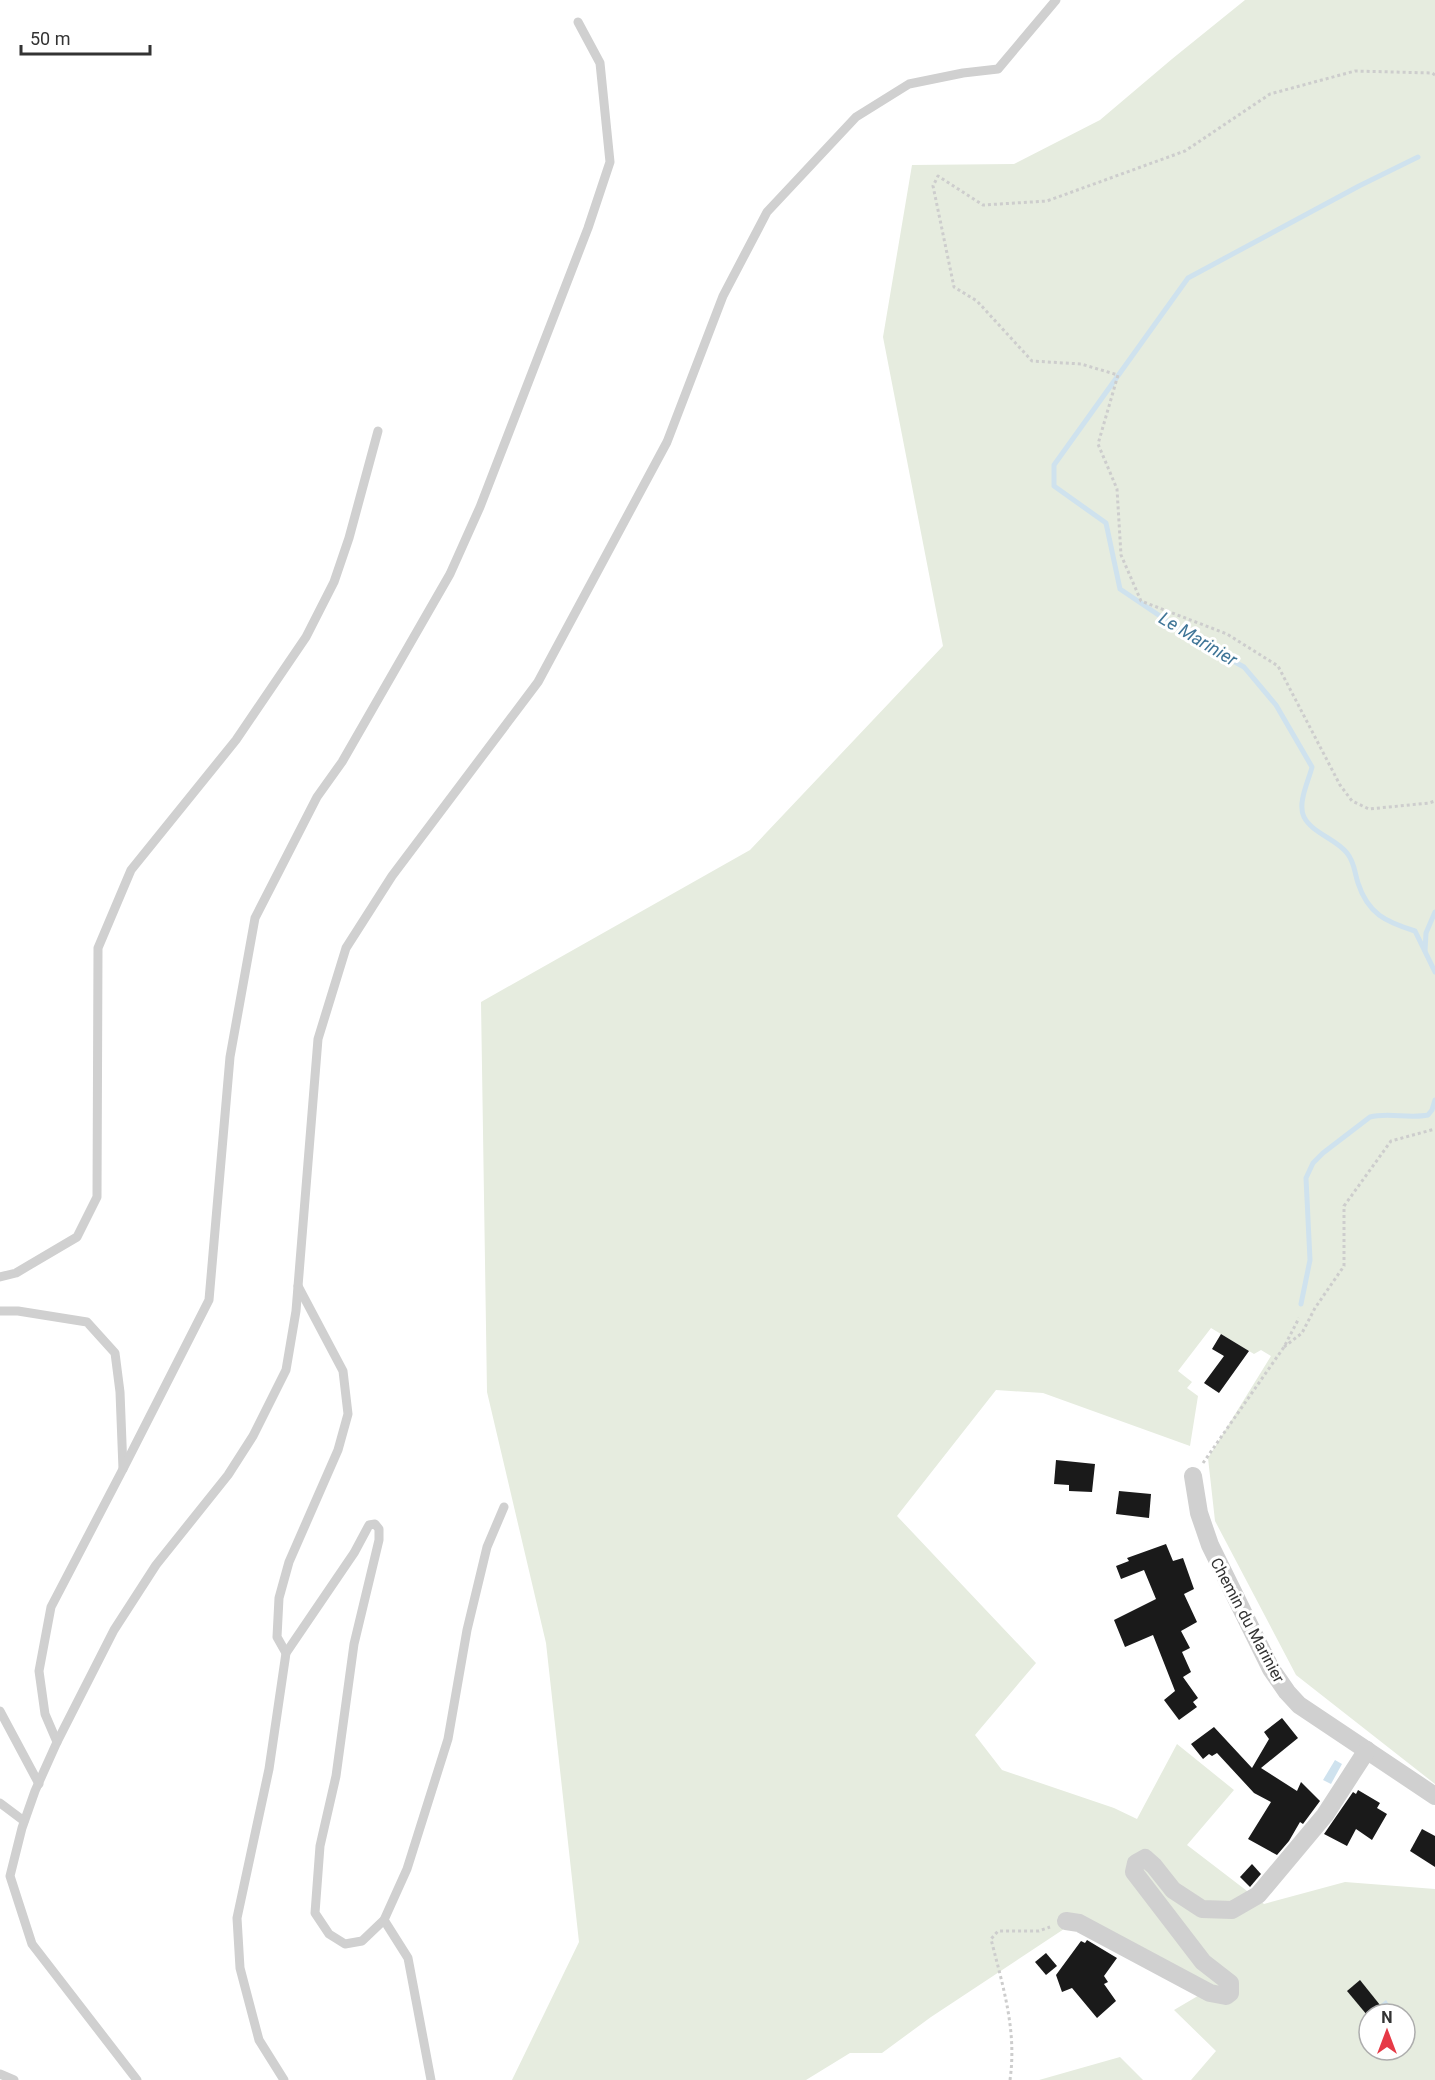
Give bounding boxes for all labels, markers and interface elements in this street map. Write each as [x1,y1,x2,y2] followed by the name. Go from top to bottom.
[21,18,150,56] scale bar
[30,28,70,49] text: 50 m
[1156,607,1242,671] water label: Le Marinier
[1207,1554,1289,1687] street label: Chemin du Marinier
[1357,2002,1417,2062] north arrow
[1381,2008,1393,2027] text: N

